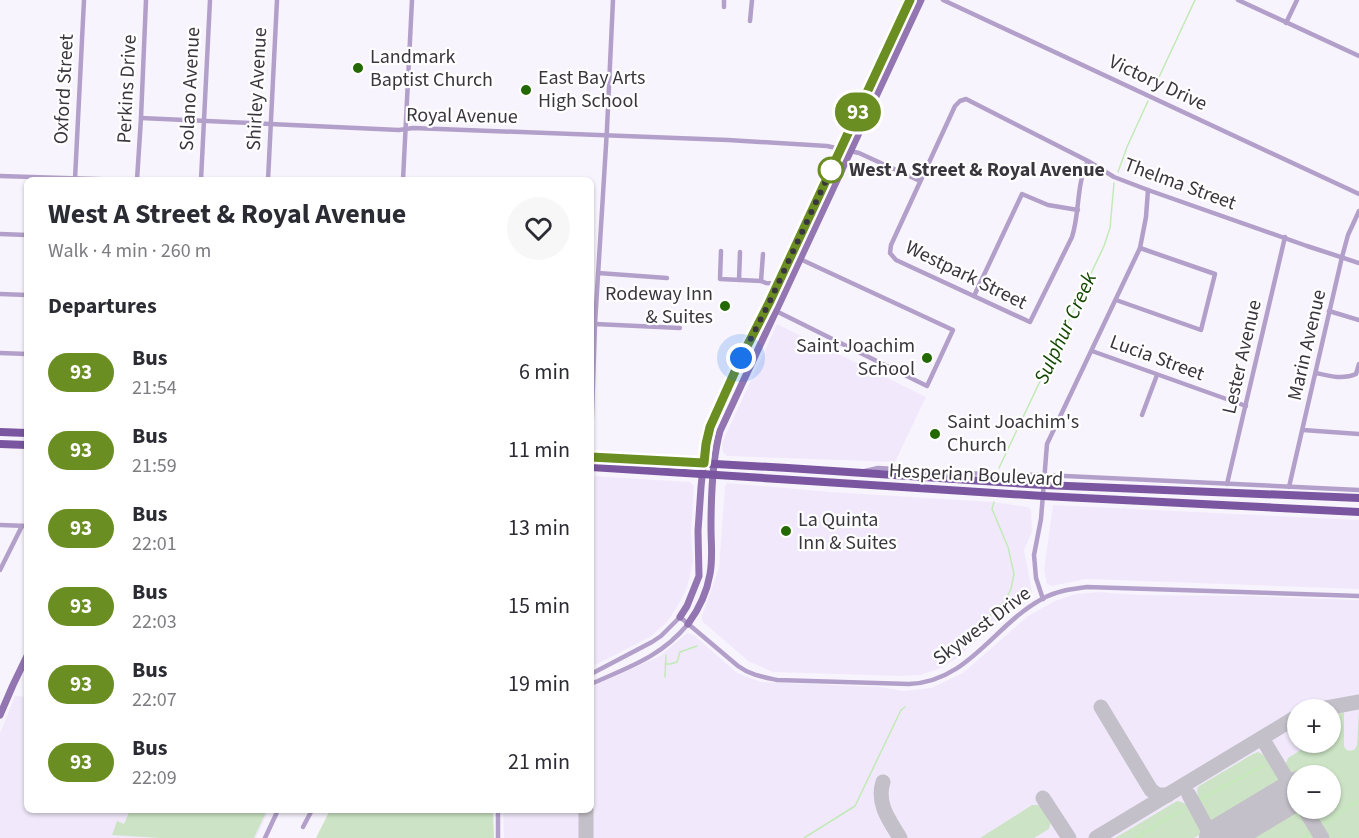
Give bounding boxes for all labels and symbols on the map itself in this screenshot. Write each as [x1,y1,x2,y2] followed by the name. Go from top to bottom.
[173,26,207,152] street label: Solano Avenue
[240,27,274,151] street label: Shirley Avenue
[47,33,81,145] street label: Oxford Street
[110,34,144,144] street label: Perkins Drive
[370,43,493,94] place label: Landmark Baptist Church
[1104,48,1212,118] street label: Victory Drive
[351,61,365,75] marker: Landmark Baptist Church
[538,64,645,115] place label: East Bay Arts High School
[519,83,533,97] marker: East Bay Arts High School
[831,92,885,132] line badge: 93
[406,101,518,131] street label: Royal Avenue
[1120,151,1240,217] street label: Thelma Street
[849,156,1105,184] place label: West A Street & Royal Avenue
[818,157,844,183] marker: West A Street & Royal Avenue
[900,233,1032,317] street label: Westpark Street
[1026,266,1104,389] water label: Sulphur Creek
[605,280,713,331] place label: Rodeway Inn & Suites
[1281,287,1333,403] street label: Marin Avenue
[1215,297,1269,417] street label: Lester Avenue
[718,299,732,313] marker: Rodeway Inn & Suites
[1106,328,1208,388] street label: Lucia Street
[796,332,915,383] place label: Saint Joachim School
[726,343,756,373] your location
[920,351,934,365] marker: Saint Joachim School
[947,408,1079,459] place label: Saint Joachim's Church
[928,427,942,441] marker: Saint Joachim's Church
[888,456,1064,494] street label: Hesperian Boulevard
[798,506,897,557] place label: La Quinta Inn & Suites
[779,524,793,538] marker: La Quinta Inn & Suites
[927,580,1037,672] street label: Skywest Drive

